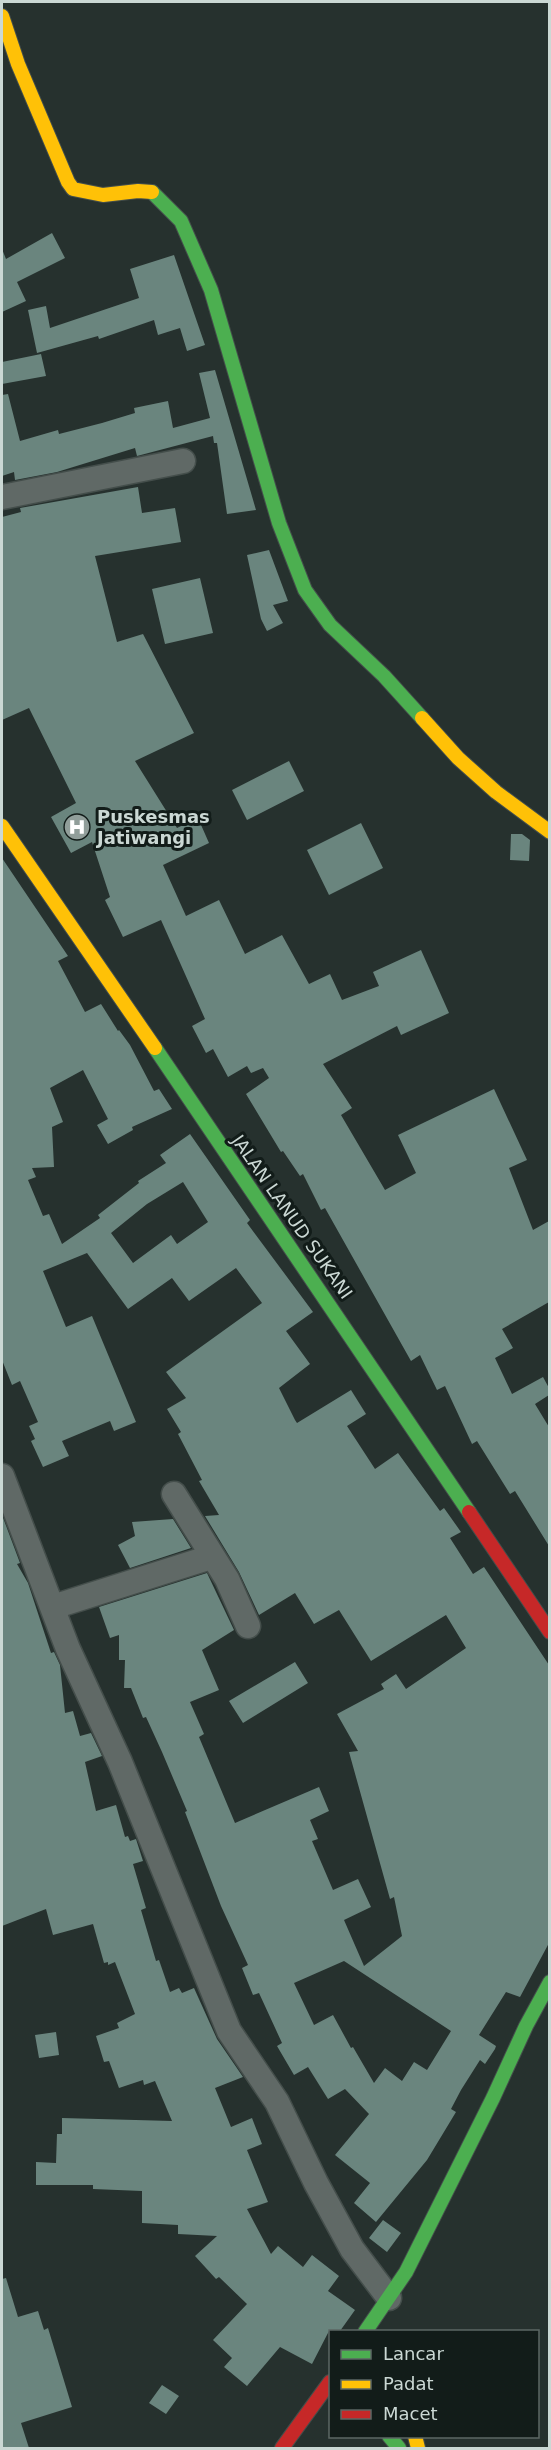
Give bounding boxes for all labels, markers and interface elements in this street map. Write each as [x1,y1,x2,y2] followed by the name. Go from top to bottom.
[95,806,210,848] place label: Puskesmas Jatiwangi
[62,812,92,842] hospital icon: Puskesmas Jatiwangi
[227,1130,357,1303] street label: JALAN LANUD SUKANI
[329,2330,539,2438] legend
[383,2343,444,2364] text: Lancar
[383,2373,434,2394] text: Padat
[383,2403,438,2424] text: Macet

